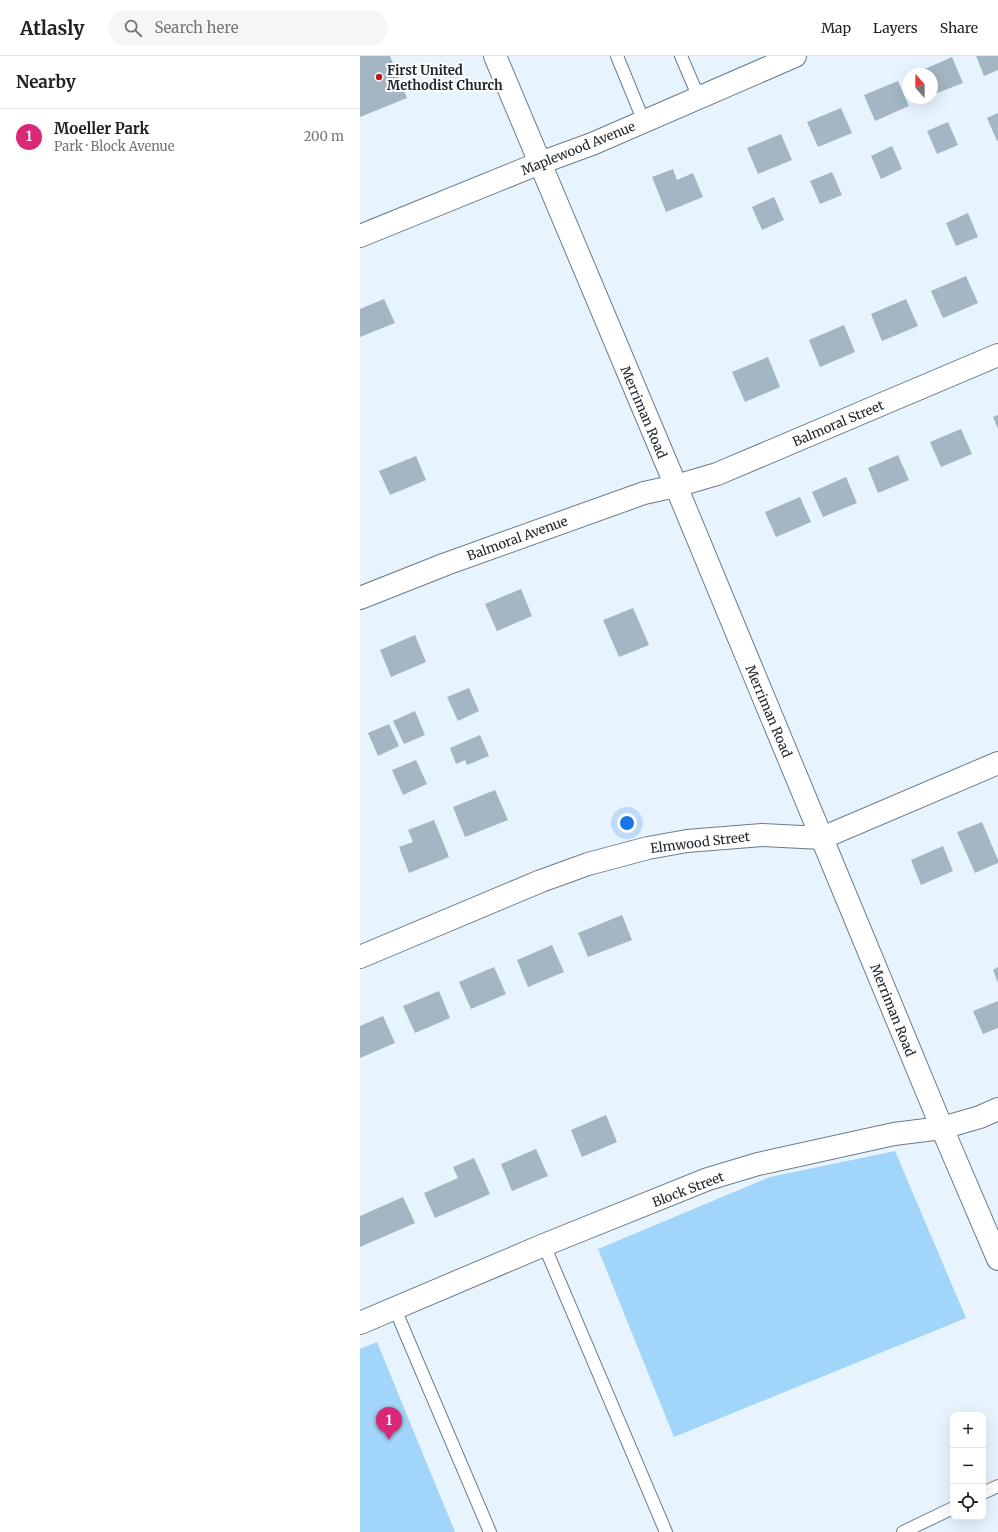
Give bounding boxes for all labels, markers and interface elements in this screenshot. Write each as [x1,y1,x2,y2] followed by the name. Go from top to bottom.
[108,10,388,46] search box
[20,16,84,40] text: Atlasly
[122,17,144,39] icon: search
[154,18,239,37] text: Search here
[821,19,851,37] text: Map
[873,19,918,37] text: Layers
[940,19,978,37] text: Share
[387,62,503,94] place label: First United Methodist Church
[902,68,938,104] north arrow
[16,71,76,93] text: Nearby
[374,72,384,82] marker: First United Methodist Church
[519,118,638,179] street label: Maplewood Avenue
[54,119,149,138] text: Moeller Park
[26,128,32,145] text: 1
[304,128,344,145] text: 200 m
[54,138,174,155] text: Park · Block Avenue
[616,363,671,461] street label: Merriman Road
[790,397,886,450] street label: Balmoral Street
[464,512,570,565] street label: Balmoral Avenue
[741,662,796,760] street label: Merriman Road
[617,813,637,833] your location
[649,828,751,857] street label: Elmwood Street
[866,961,919,1059] street label: Merriman Road
[650,1168,726,1211] street label: Block Street
[376,1407,402,1440] pin: 1
[950,1412,986,1520] map controls
[950,1412,986,1448] button: +
[950,1448,986,1484] button: −
[950,1484,986,1520] button: locate

